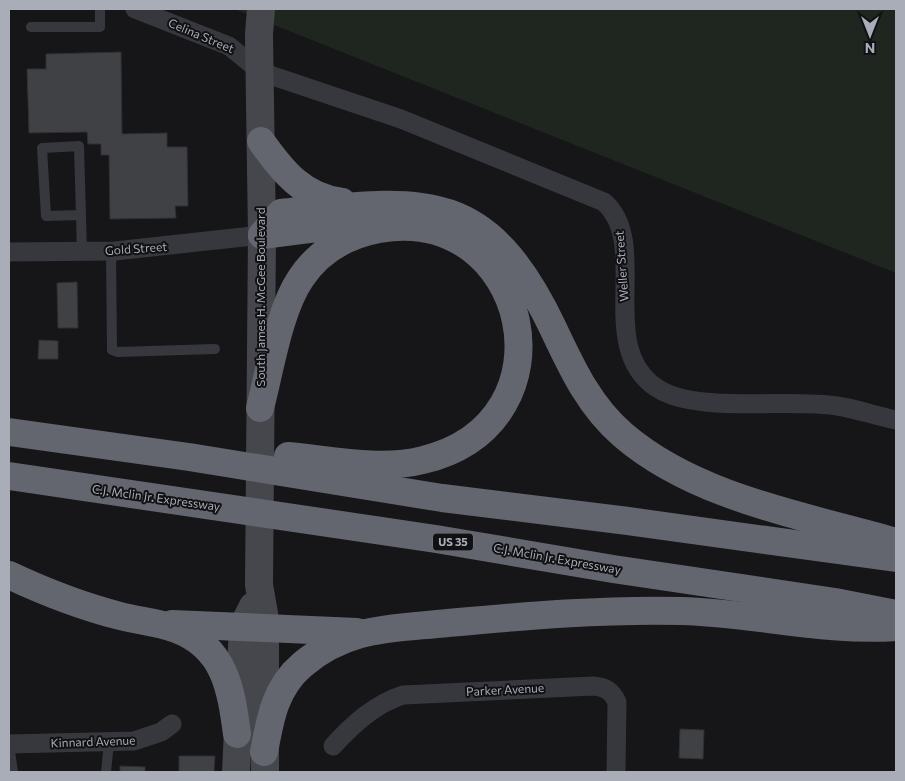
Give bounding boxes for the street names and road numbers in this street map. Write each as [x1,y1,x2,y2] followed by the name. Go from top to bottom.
[166,15,236,55] street label: Celina Street
[253,207,268,387] street label: South James H. McGee Boulevard
[612,230,630,302] street label: Weller Street
[104,239,167,257] street label: Gold Street
[91,481,221,514] street label: C.J. Mclin Jr. Expressway
[433,534,473,550] road number: US 35
[492,540,622,577] street label: C.J. Mclin Jr. Expressway
[466,680,544,698] street label: Parker Avenue
[50,733,136,749] street label: Kinnard Avenue

